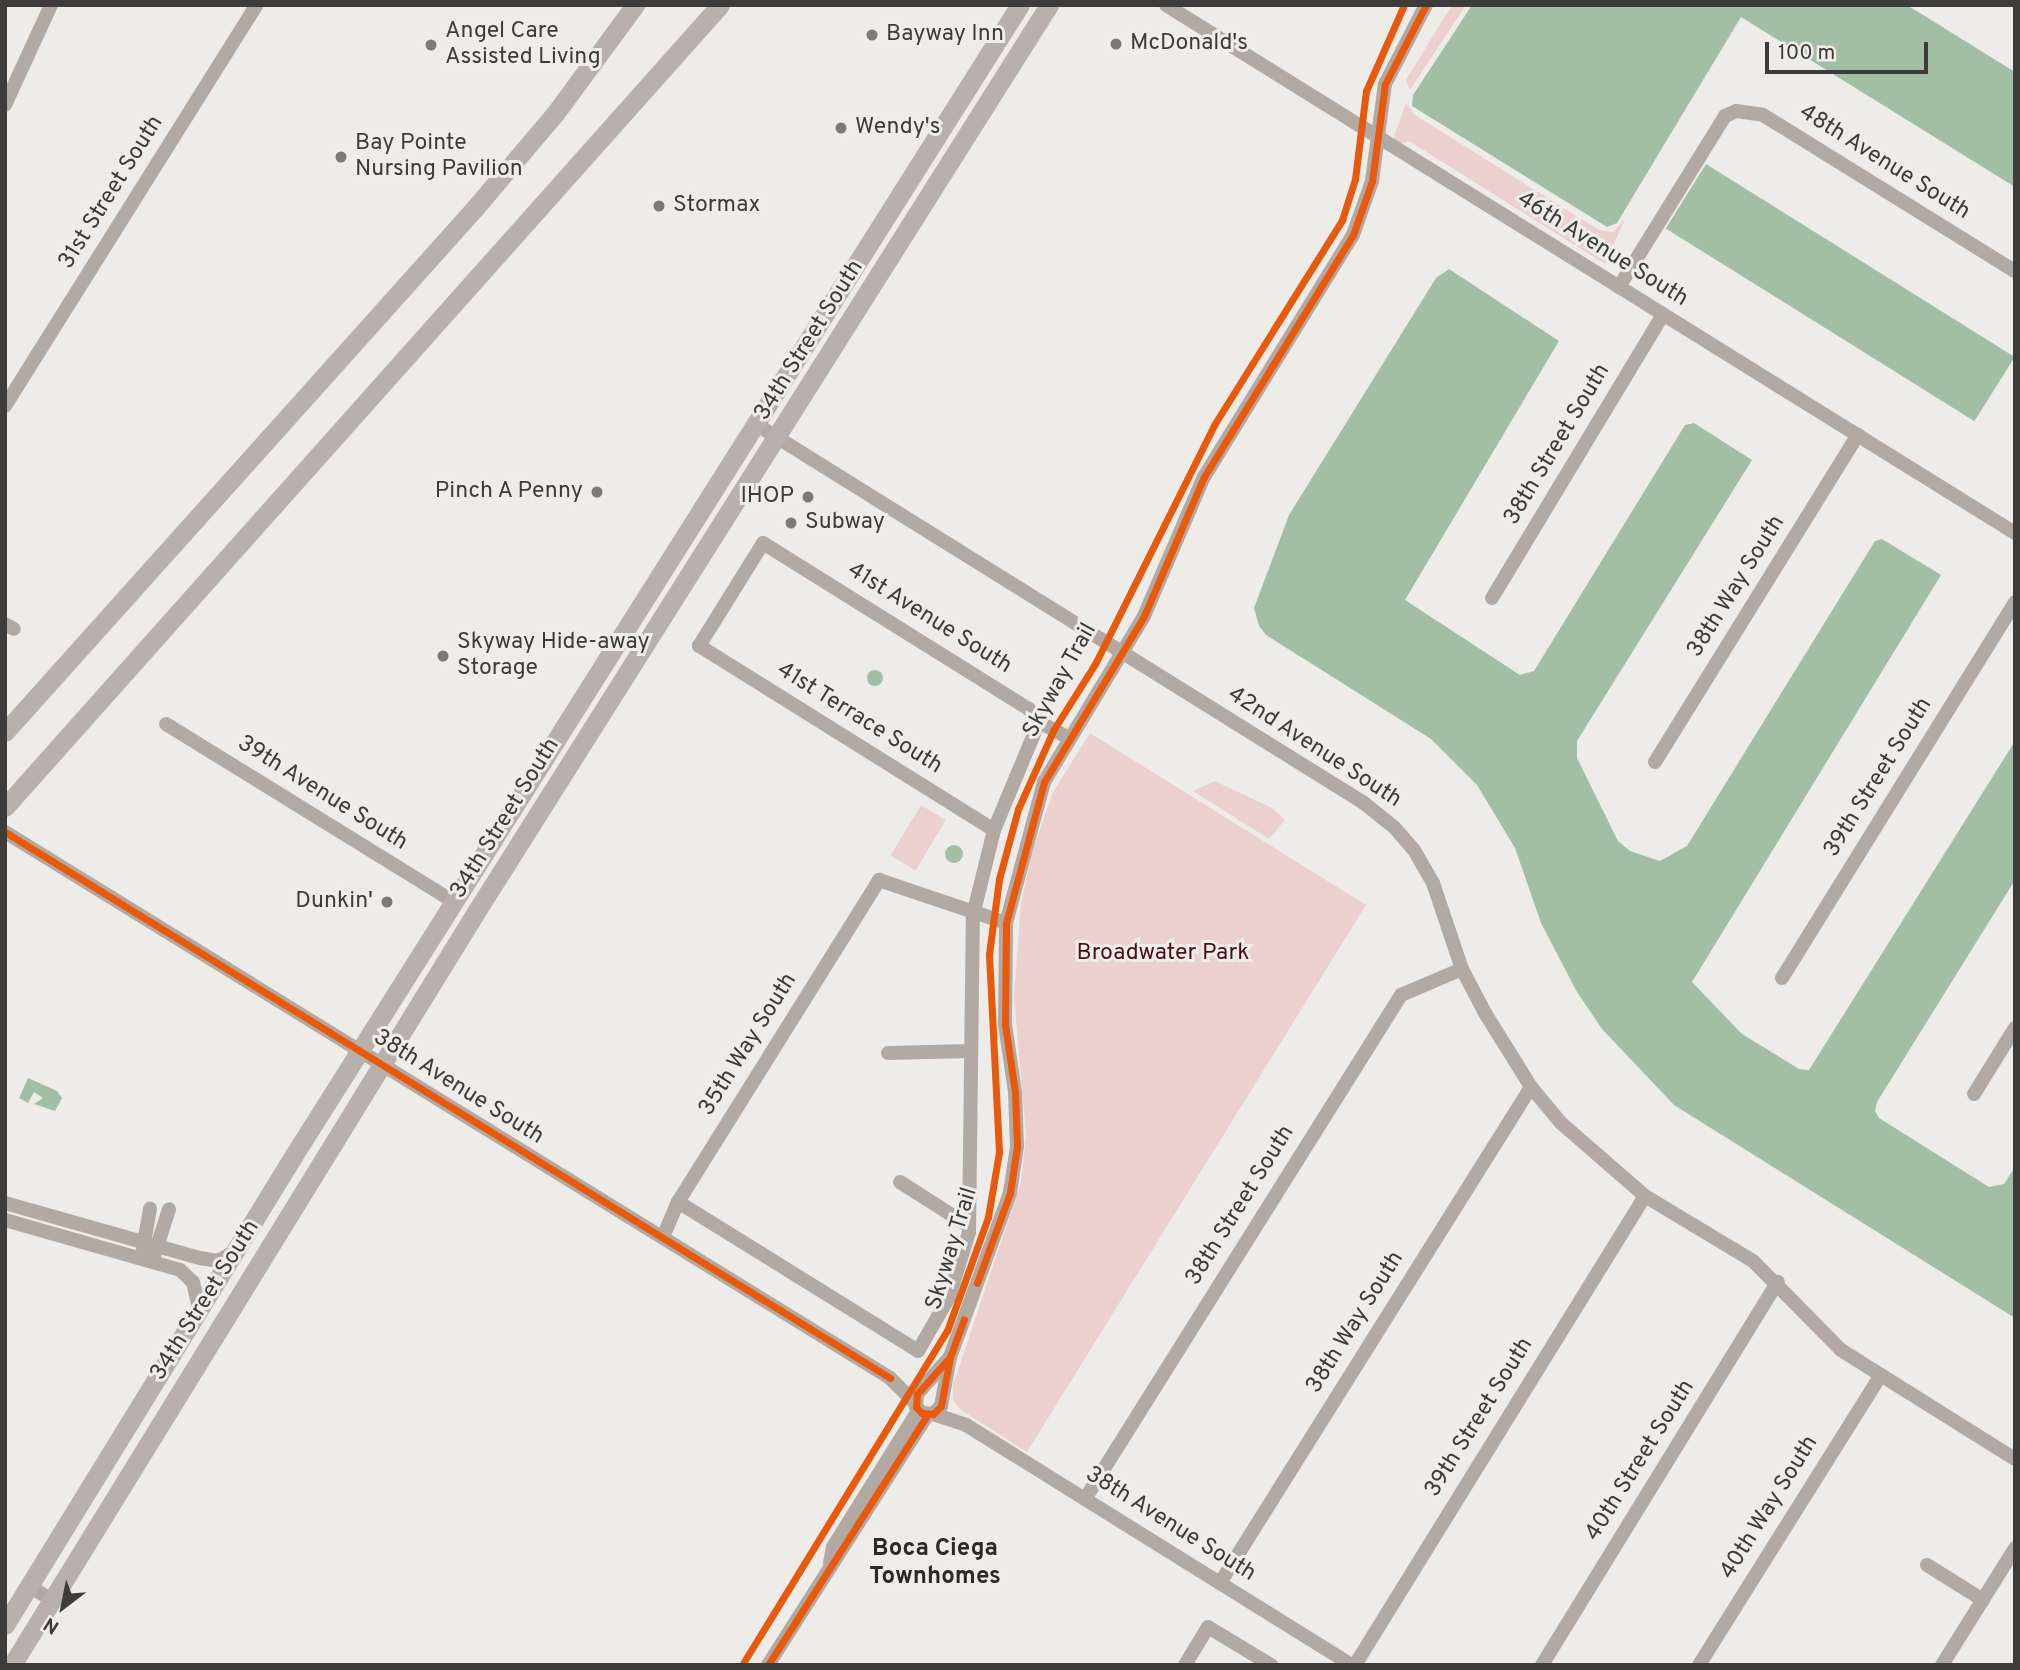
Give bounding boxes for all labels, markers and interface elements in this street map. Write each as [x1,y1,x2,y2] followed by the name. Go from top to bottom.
[445,18,601,72] place label: Angel Care Assisted Living
[886,21,1004,49] place label: Bayway Inn
[864,27,880,43] marker: Bayway Inn
[1768,28,1931,72] scale bar
[1130,30,1248,58] place label: McDonald's
[1108,36,1124,52] marker: McDonald's
[423,37,439,53] marker: Angel Care Assisted Living
[1778,40,1835,67] text: 100 m
[1793,99,1975,227] street label: 48th Avenue South
[54,111,170,275] street label: 31st Street South
[855,114,941,142] place label: Wendy's
[833,120,849,136] marker: Wendy's
[355,130,523,184] place label: Bay Pointe Nursing Pavilion
[333,149,349,165] marker: Bay Pointe Nursing Pavilion
[1511,186,1693,314] street label: 46th Avenue South
[673,192,760,220] place label: Stormax
[651,198,667,214] marker: Stormax
[750,256,870,426] street label: 34th Street South
[1499,359,1617,531] street label: 38th Street South
[433,478,583,506] place label: Pinch A Penny
[740,483,794,511] place label: IHOP
[589,484,605,500] marker: Pinch A Penny
[800,489,816,505] marker: IHOP
[805,509,885,537] place label: Subway
[1682,511,1792,663] street label: 38th Way South
[783,515,799,531] marker: Subway
[841,557,1017,681] street label: 41st Avenue South
[1018,619,1104,743] street label: Skyway Trail
[457,629,650,683] place label: Skyway Hide-away Storage
[435,648,451,664] marker: Skyway Hide-away Storage
[771,657,947,781] street label: 41st Terrace South
[1222,681,1406,815] street label: 42nd Avenue South
[1819,693,1939,863] street label: 39th Street South
[231,730,413,858] street label: 39th Avenue South
[446,734,566,904] street label: 34th Street South
[295,888,373,916] place label: Dunkin'
[379,894,395,910] marker: Dunkin'
[1077,940,1249,968] park label: Broadwater Park
[694,968,804,1122] street label: 35th Way South
[367,1024,549,1152] street label: 38th Avenue South
[1181,1121,1301,1291] street label: 38th Street South
[921,1184,985,1314] street label: Skyway Trail
[146,1216,266,1386] street label: 34th Street South
[1301,1247,1411,1399] street label: 38th Way South
[1420,1333,1540,1503] street label: 39th Street South
[1580,1375,1702,1547] street label: 40th Street South
[1715,1431,1825,1585] street label: 40th Way South
[1079,1461,1261,1589] street label: 38th Avenue South
[869,1536,1001,1592] district label: Boca Ciega Townhomes
[28,1572,98,1642] north arrow
[40,1611,64,1639] text: N

